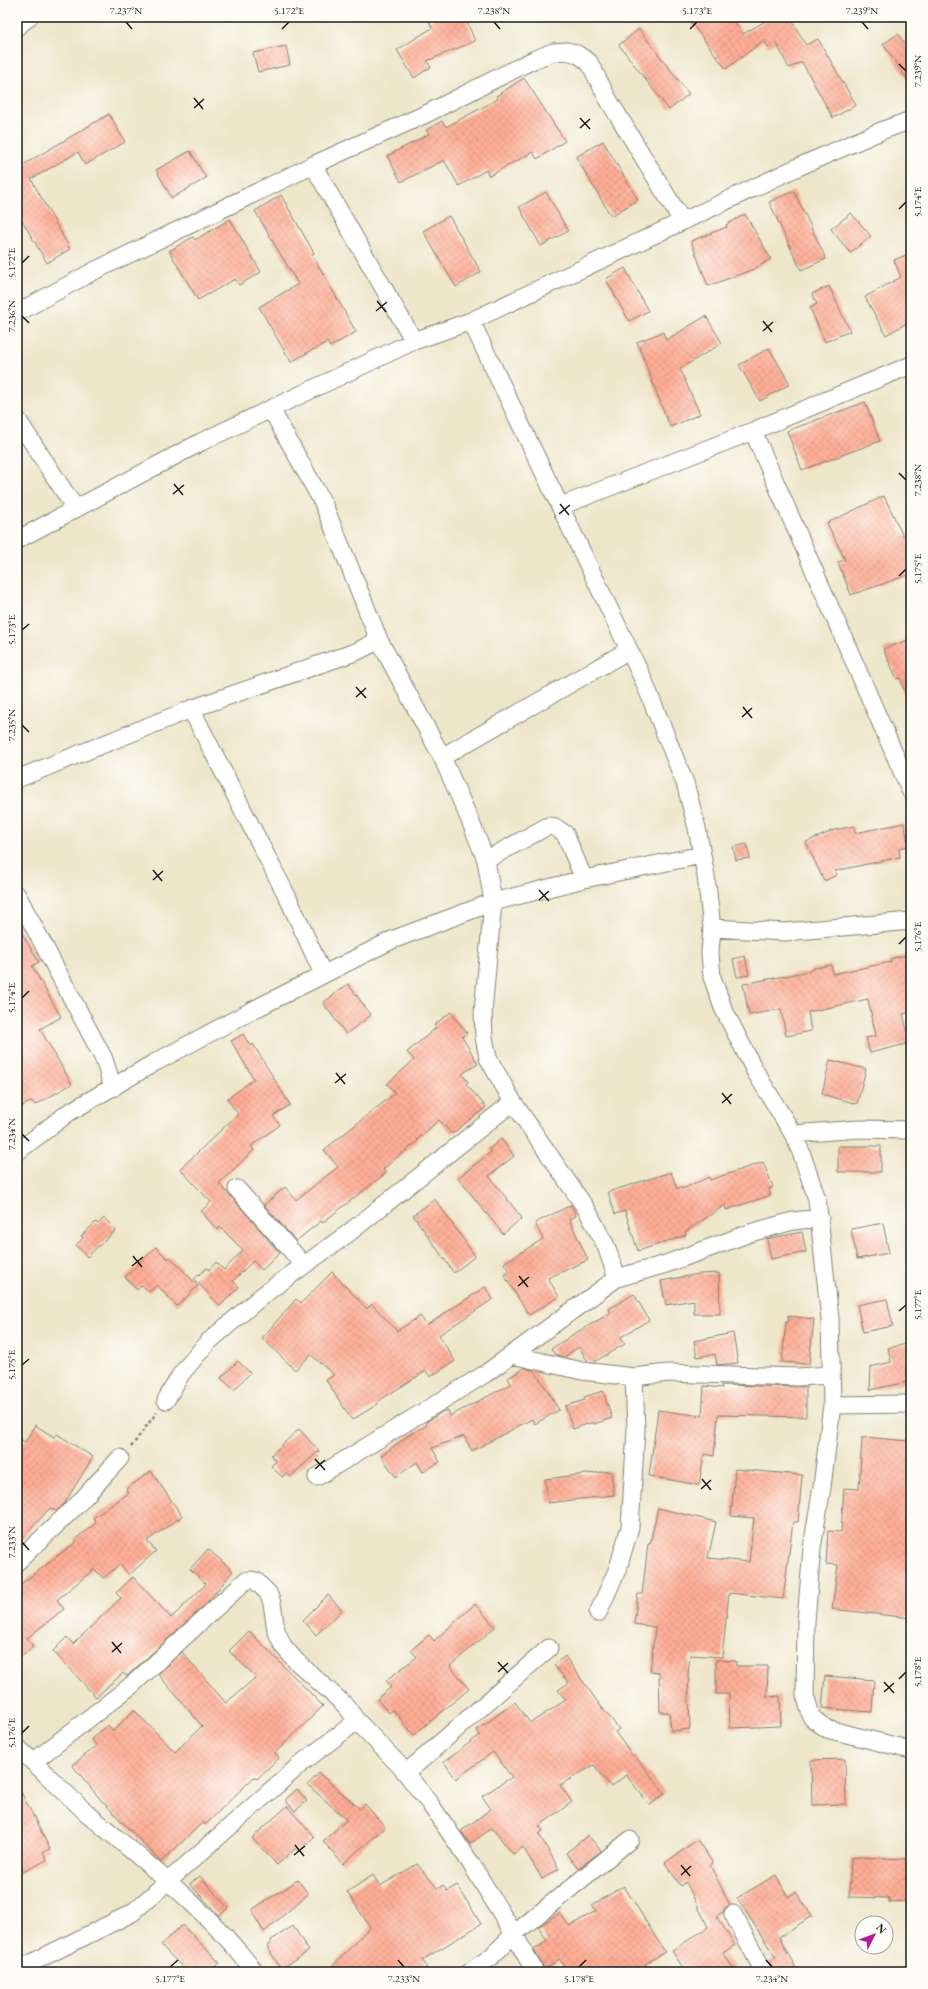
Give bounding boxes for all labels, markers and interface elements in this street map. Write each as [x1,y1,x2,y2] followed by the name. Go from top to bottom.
[110,4,142,17] text: 7.237°N
[274,4,304,17] text: 5.172°E
[478,4,510,17] text: 7.238°N
[682,4,712,17] text: 5.173°E
[846,4,878,17] text: 7.239°N
[911,55,924,87] text: 7.239°N
[911,187,924,217] text: 5.174°E
[5,248,18,278] text: 5.172°E
[5,300,18,332] text: 7.236°N
[911,464,924,496] text: 7.238°N
[911,554,924,584] text: 5.175°E
[5,615,18,645] text: 5.173°E
[5,709,18,741] text: 7.235°N
[911,922,924,952] text: 5.176°E
[5,983,18,1013] text: 5.174°E
[5,1118,18,1150] text: 7.234°N
[911,1290,924,1320] text: 5.177°E
[5,1350,18,1380] text: 5.175°E
[5,1526,18,1558] text: 7.233°N
[911,1657,924,1687] text: 5.178°E
[5,1718,18,1748] text: 5.176°E
[854,1915,894,1955] north arrow
[873,1920,890,1936] text: N
[155,1972,185,1985] text: 5.177°E
[388,1972,420,1985] text: 7.233°N
[564,1972,594,1985] text: 5.178°E
[756,1972,788,1985] text: 7.234°N

